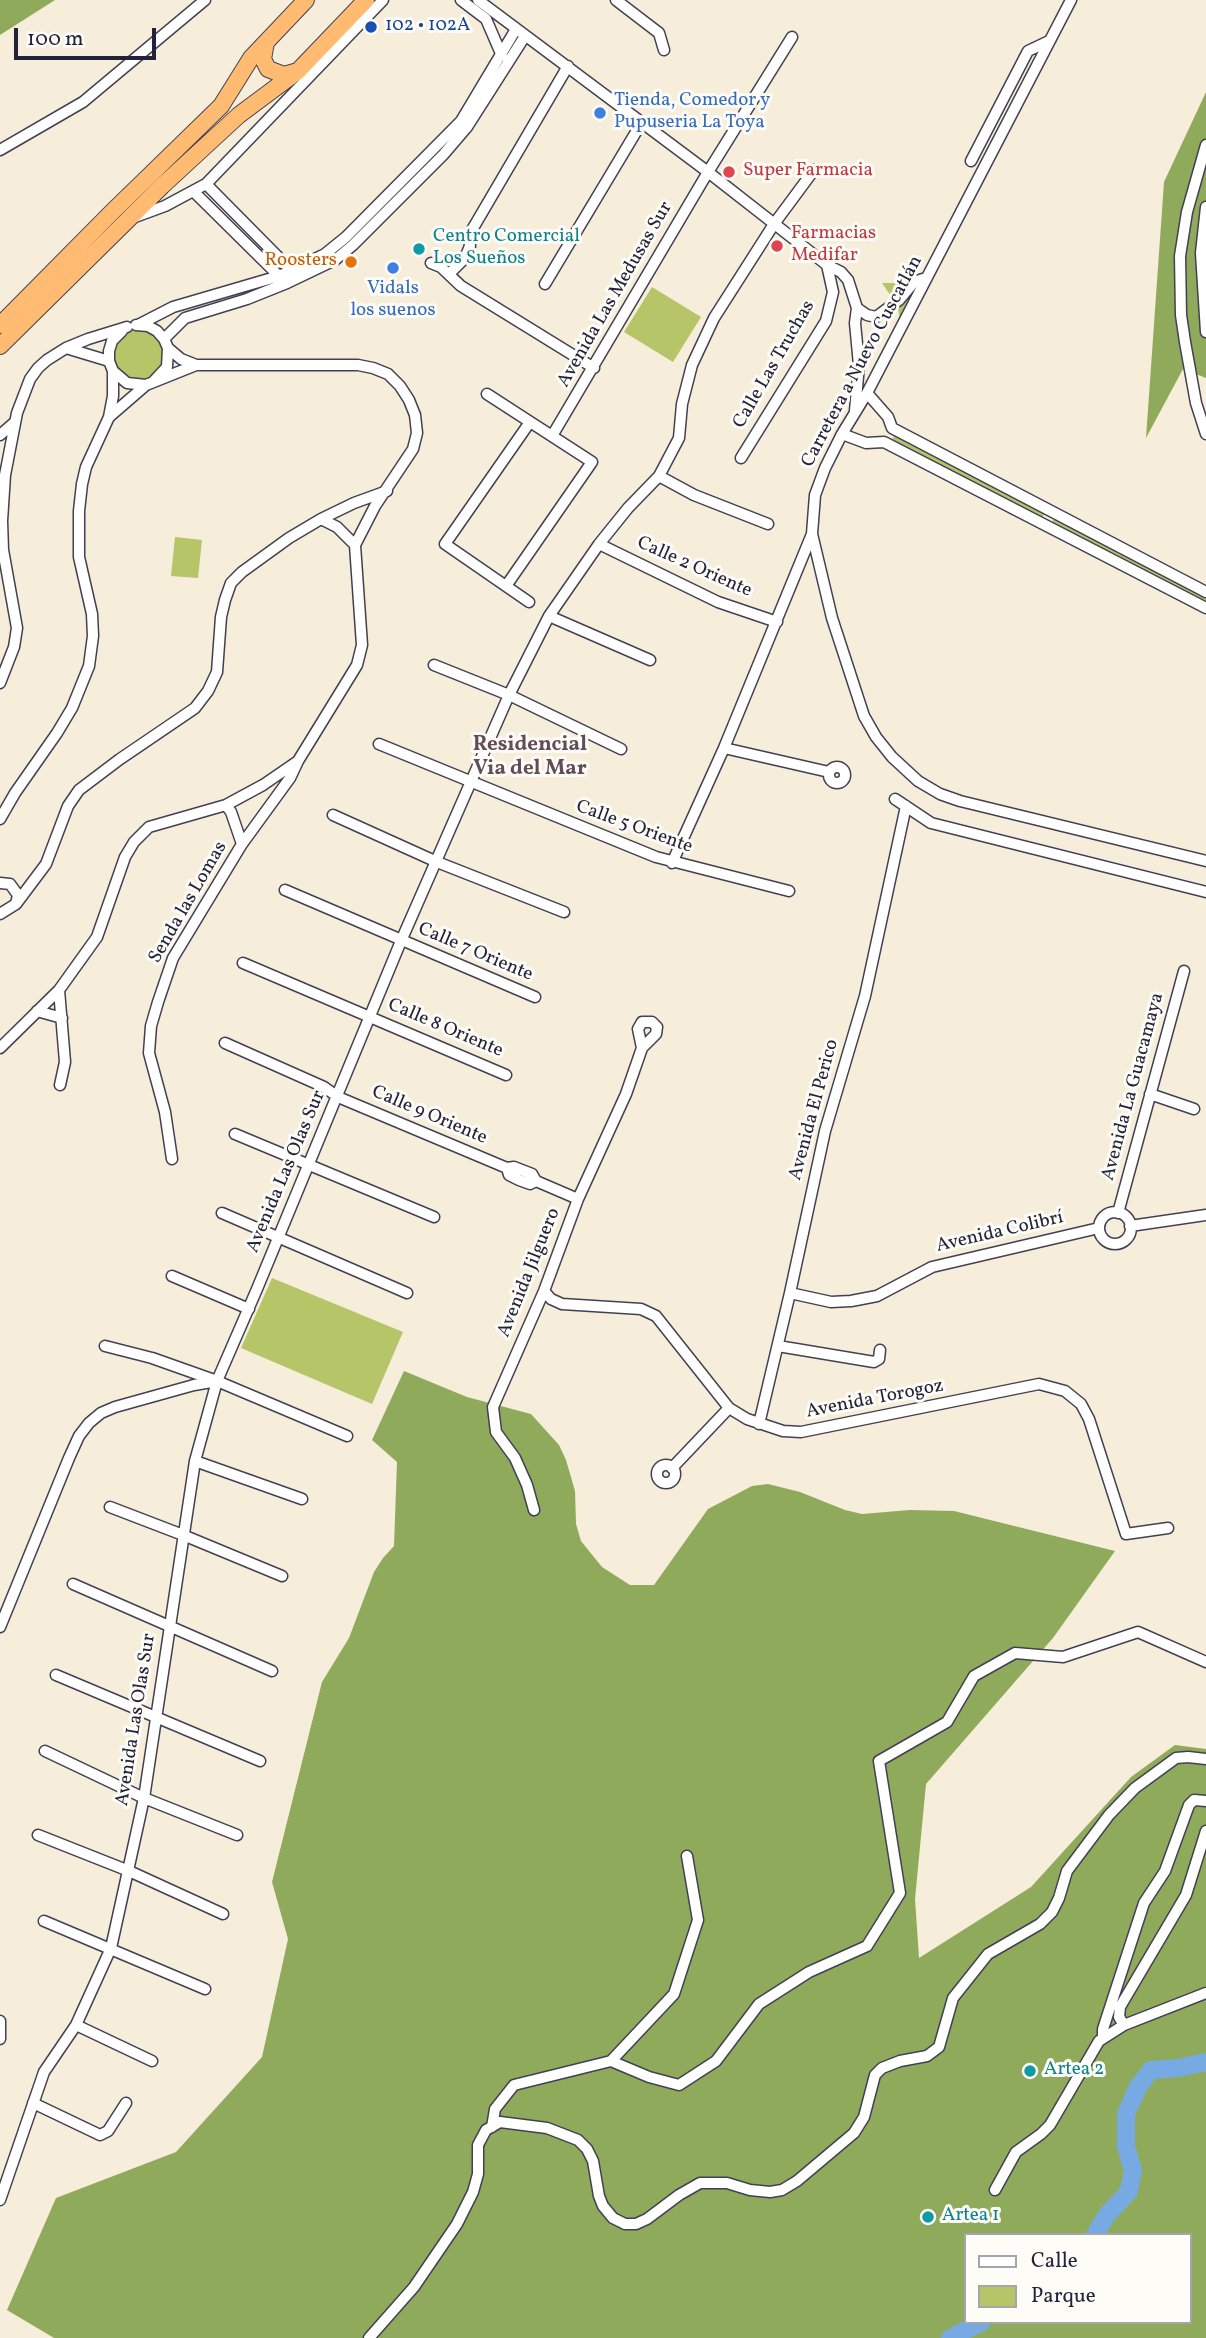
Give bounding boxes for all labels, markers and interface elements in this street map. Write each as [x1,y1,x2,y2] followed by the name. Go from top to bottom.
[18,14,159,58] scale bar
[385,16,470,38] place label: 102 • 102A
[363,19,379,35] marker: 102 • 102A
[27,25,84,54] text: 100 m
[614,91,770,135] place label: Tienda, Comedor y Pupuseria La Toya
[592,105,608,121] marker: Tienda, Comedor y Pupuseria La Toya
[743,161,873,183] place label: Super Farmacia
[721,164,737,180] marker: Super Farmacia
[553,198,679,392] street label: Avenida Las Medusas Sur
[791,224,876,268] place label: Farmacias Medifar
[433,227,580,271] place label: Centro Comercial Los Sueños
[769,238,785,254] marker: Farmacias Medifar
[411,241,427,257] marker: Centro Comercial Los Sueños
[264,251,337,273] place label: Roosters
[797,252,929,472] street label: Carretera a Nuevo Cuscatlán
[343,254,359,270] marker: Roosters
[385,260,401,276] marker: Vidals los suenos
[350,279,436,323] place label: Vidals los suenos
[729,297,821,433] street label: Calle Las Truchas
[633,532,755,604] street label: Calle 2 Oriente
[473,733,587,783] district label: Residencial Via del Mar
[573,796,695,860] street label: Calle 5 Oriente
[145,838,233,968] street label: Senda las Lomas
[414,919,536,987] street label: Calle 7 Oriente
[1098,991,1170,1183] street label: Avenida La Guacamaya
[384,994,506,1064] street label: Calle 8 Oriente
[785,1037,845,1183] street label: Avenida El Perico
[368,1081,490,1151] street label: Calle 9 Oriente
[242,1087,332,1257] street label: Avenida Las Olas Sur
[494,1205,566,1341] street label: Avenida Jilguero
[934,1207,1066,1259] street label: Avenida Colibrí
[804,1376,946,1424] street label: Avenida Torogoz
[112,1632,162,1808] street label: Avenida Las Olas Sur
[1044,2060,1104,2082] place label: Artea 2
[1022,2063,1038,2079] marker: Artea 2
[942,2206,999,2228] place label: Artea 1
[920,2209,936,2225] marker: Artea 1
[964,2233,1192,2324] legend
[1031,2247,1078,2276] text: Calle
[1031,2282,1096,2311] text: Parque

